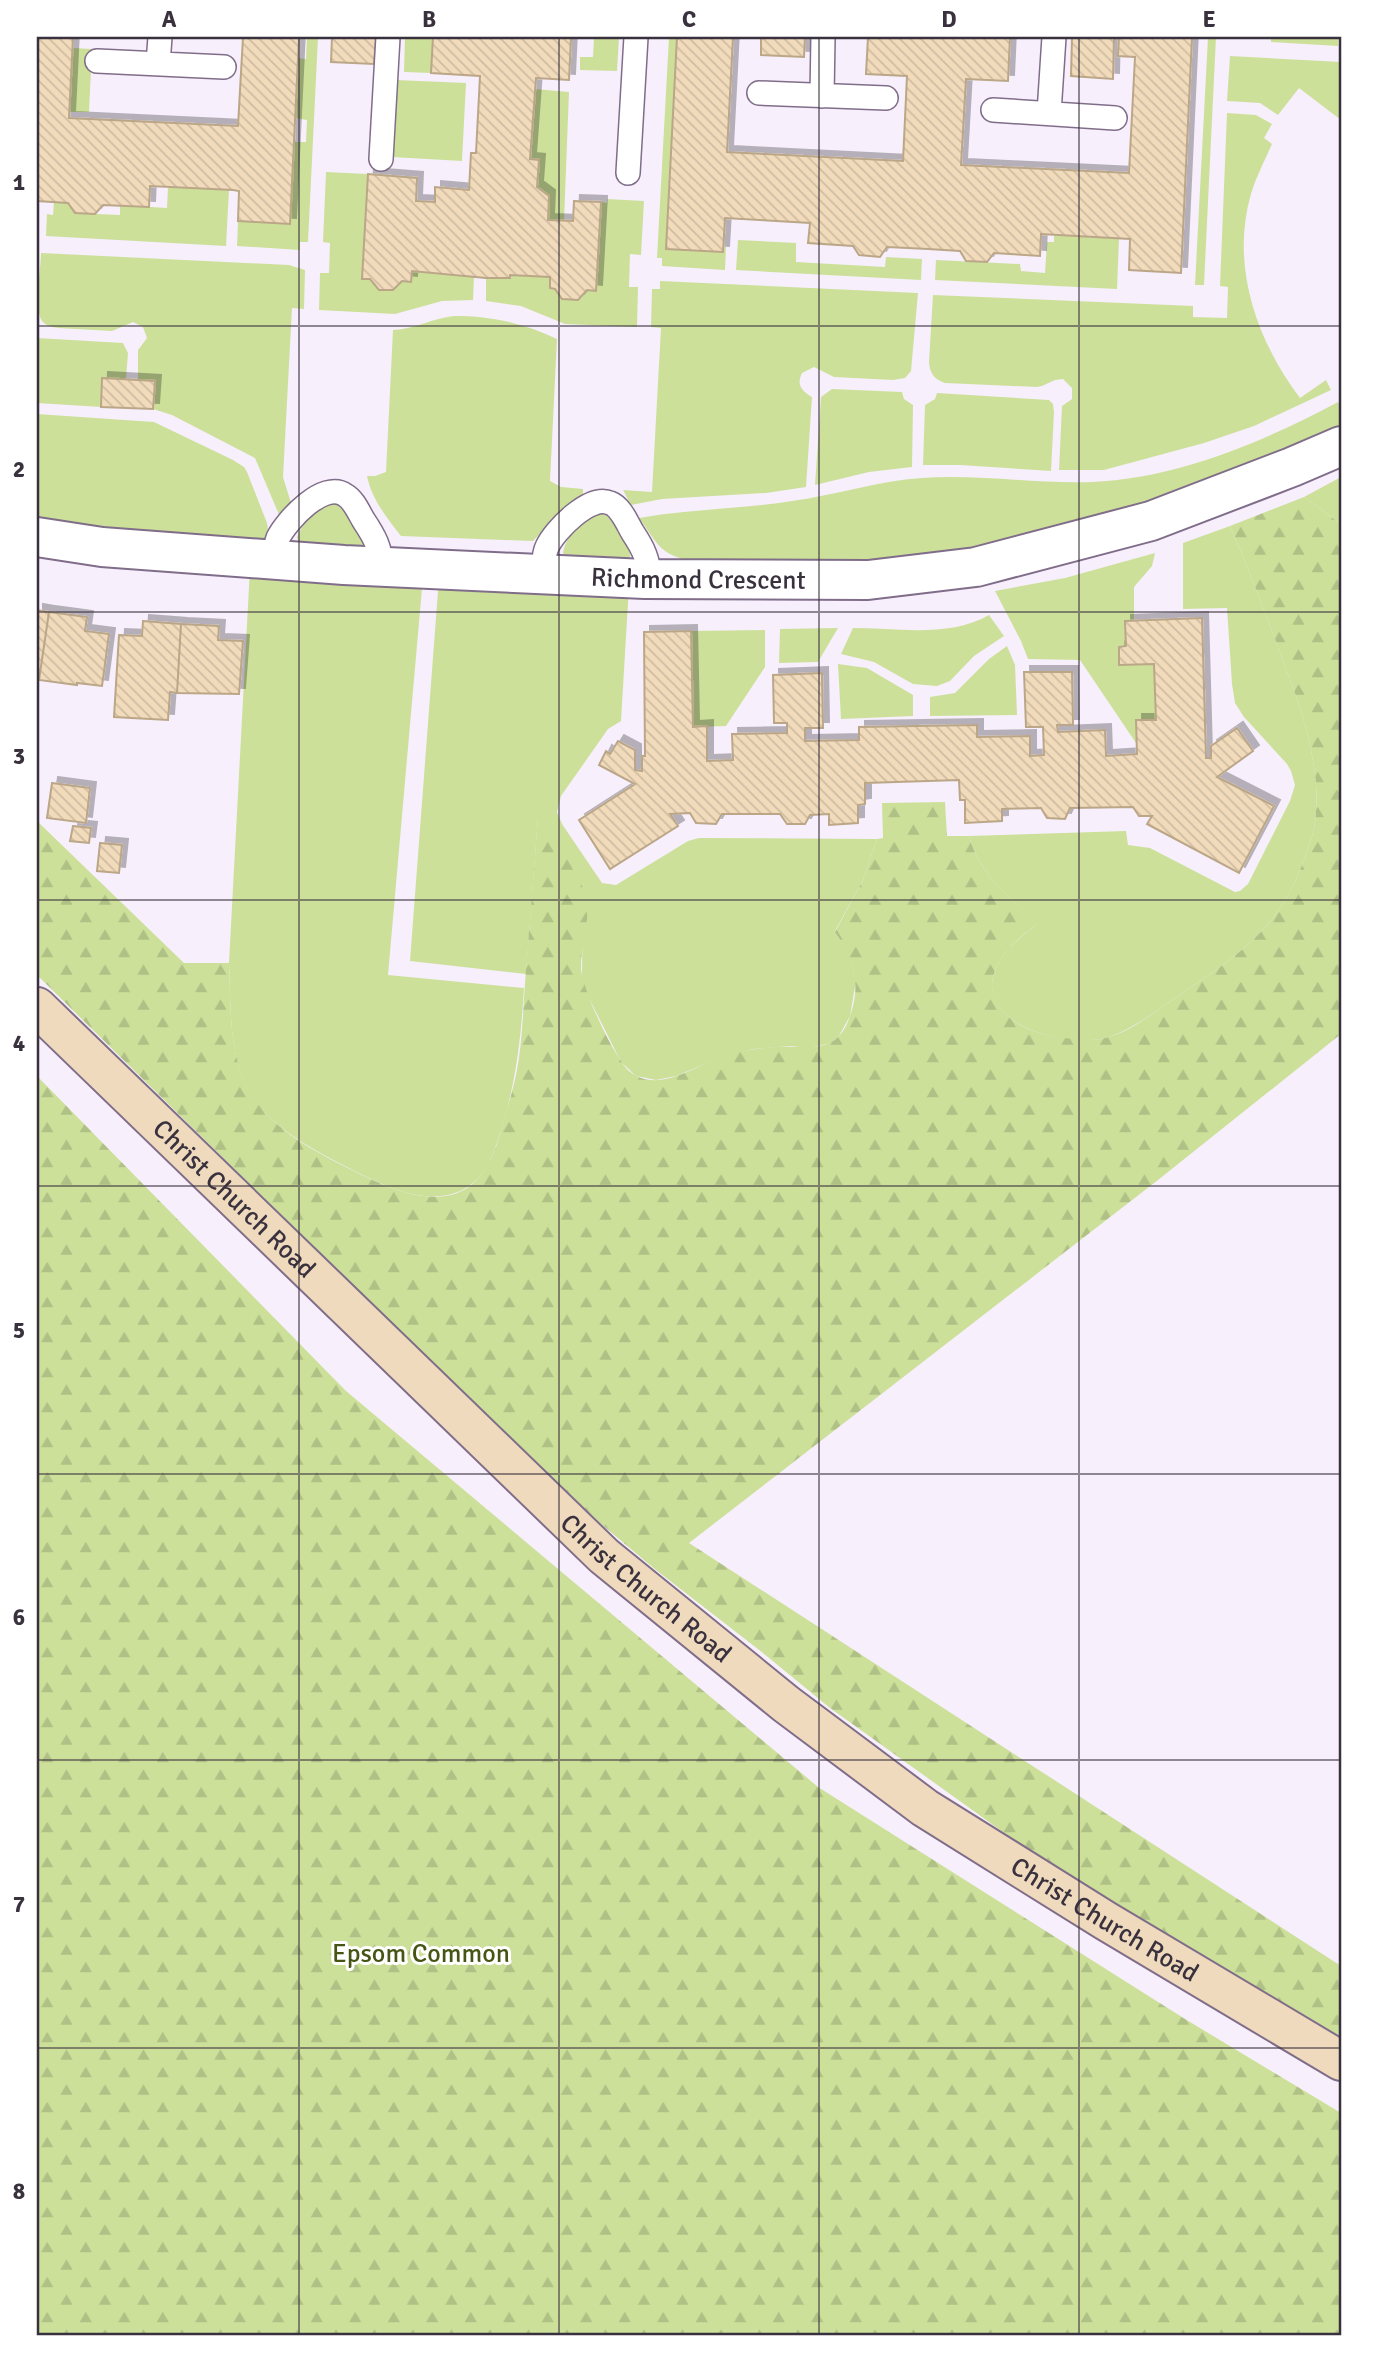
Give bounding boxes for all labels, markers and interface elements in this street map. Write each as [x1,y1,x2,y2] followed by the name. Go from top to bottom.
[162,5,177,34] text: A
[422,5,436,34] text: B
[682,5,696,34] text: C
[941,5,957,34] text: D
[1202,5,1216,34] text: E
[13,168,25,197] text: 1
[13,455,25,484] text: 2
[590,562,806,597] street label: Richmond Crescent
[13,742,25,771] text: 3
[13,1029,25,1058] text: 4
[146,1113,322,1285] street label: Christ Church Road
[13,1316,25,1345] text: 5
[553,1507,738,1670] street label: Christ Church Road
[13,1603,25,1632] text: 6
[1005,1851,1204,1990] street label: Christ Church Road
[13,1890,25,1919] text: 7
[332,1938,510,1970] park label: Epsom Common
[13,2177,25,2206] text: 8

